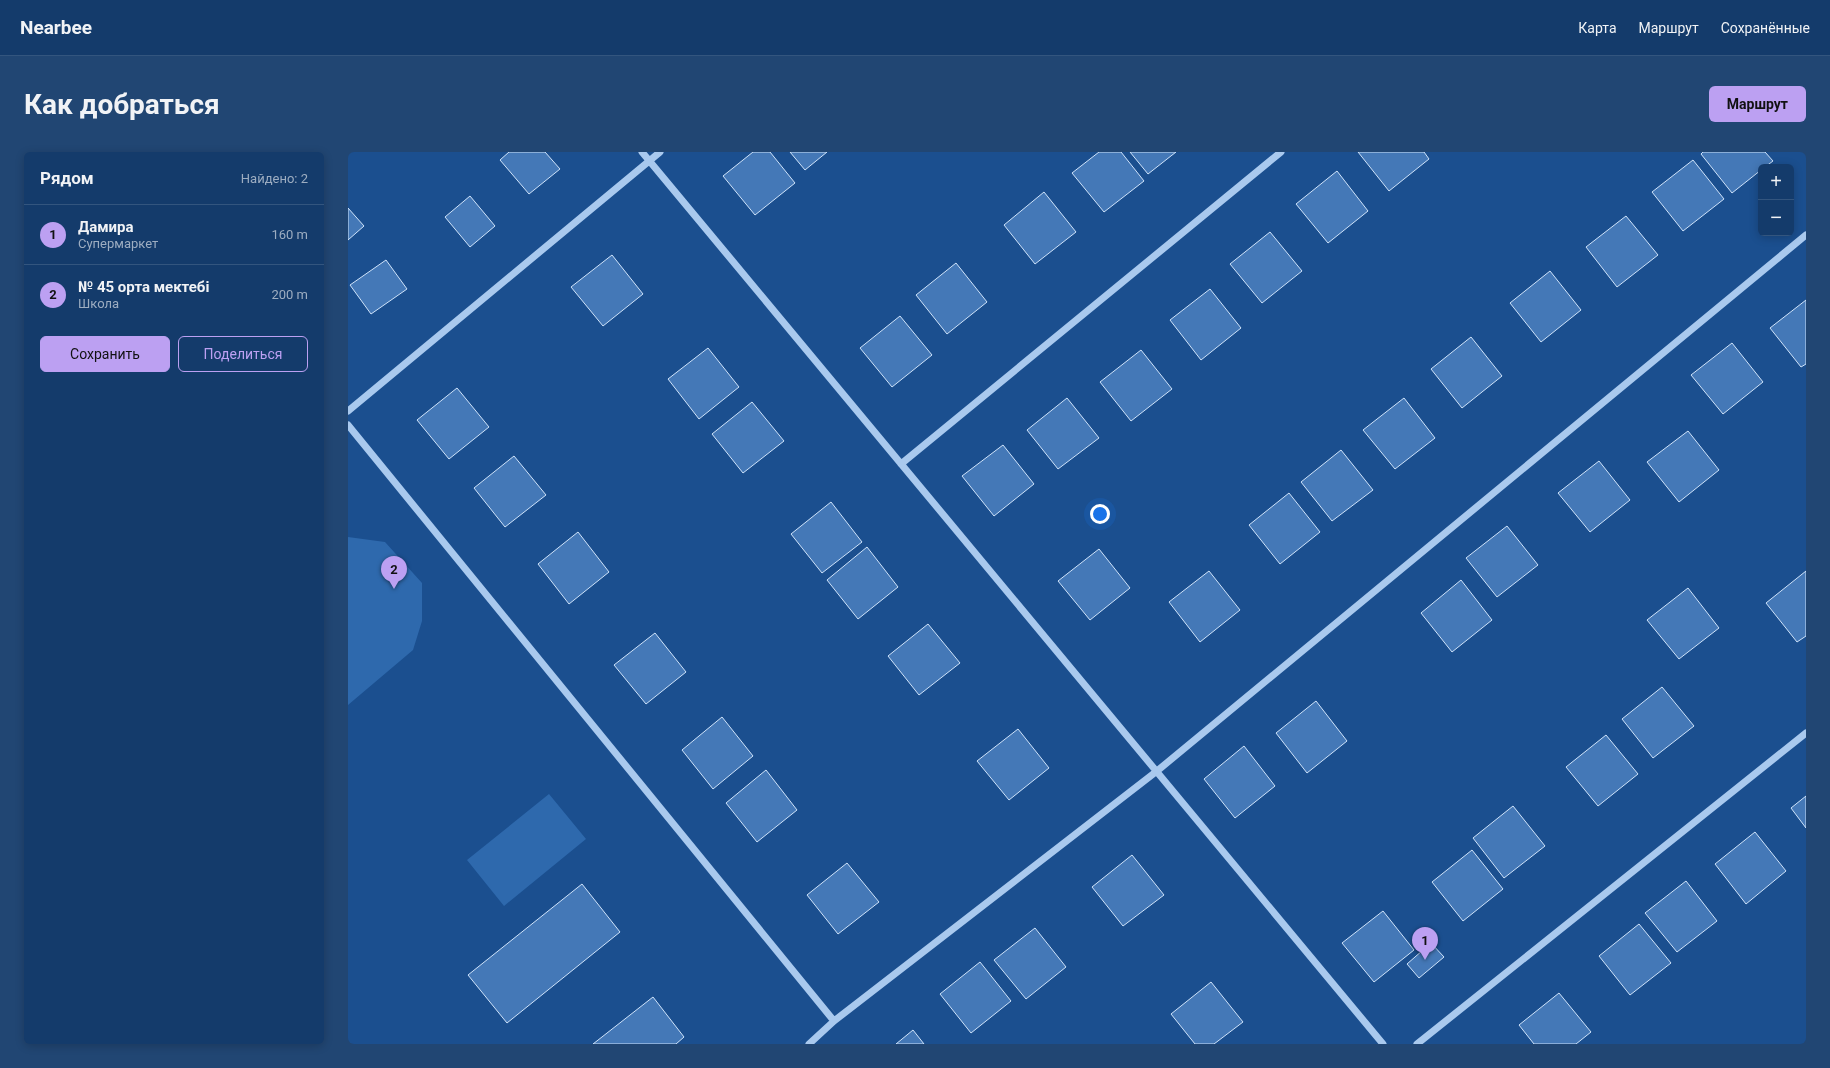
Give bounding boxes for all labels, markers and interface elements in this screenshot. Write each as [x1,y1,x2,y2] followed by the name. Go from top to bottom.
[20,16,92,39] text: Nearbee
[1578,20,1617,36] text: Карта
[1639,20,1699,36] text: Маршрут
[1721,20,1810,36] text: Сохранённые
[1709,86,1806,122] button: Маршрут
[24,88,220,121] text: Как добраться
[1758,164,1794,236] map controls
[1758,164,1794,200] button: +
[40,168,94,188] text: Рядом
[241,171,308,186] text: Найдено: 2
[1758,200,1794,236] button: −
[78,218,134,236] text: Дамира
[49,227,57,242] text: 1
[271,227,308,242] text: 160 m
[78,236,158,251] text: Супермаркет
[78,278,209,296] text: № 45 орта мектебі
[49,287,57,302] text: 2
[271,287,308,302] text: 200 m
[78,296,119,311] text: Школа
[40,336,170,372] button: Сохранить
[178,336,308,372] button: Поделиться
[1090,504,1110,524] your location
[381,556,407,589] pin: 2
[1412,927,1438,960] pin: 1

